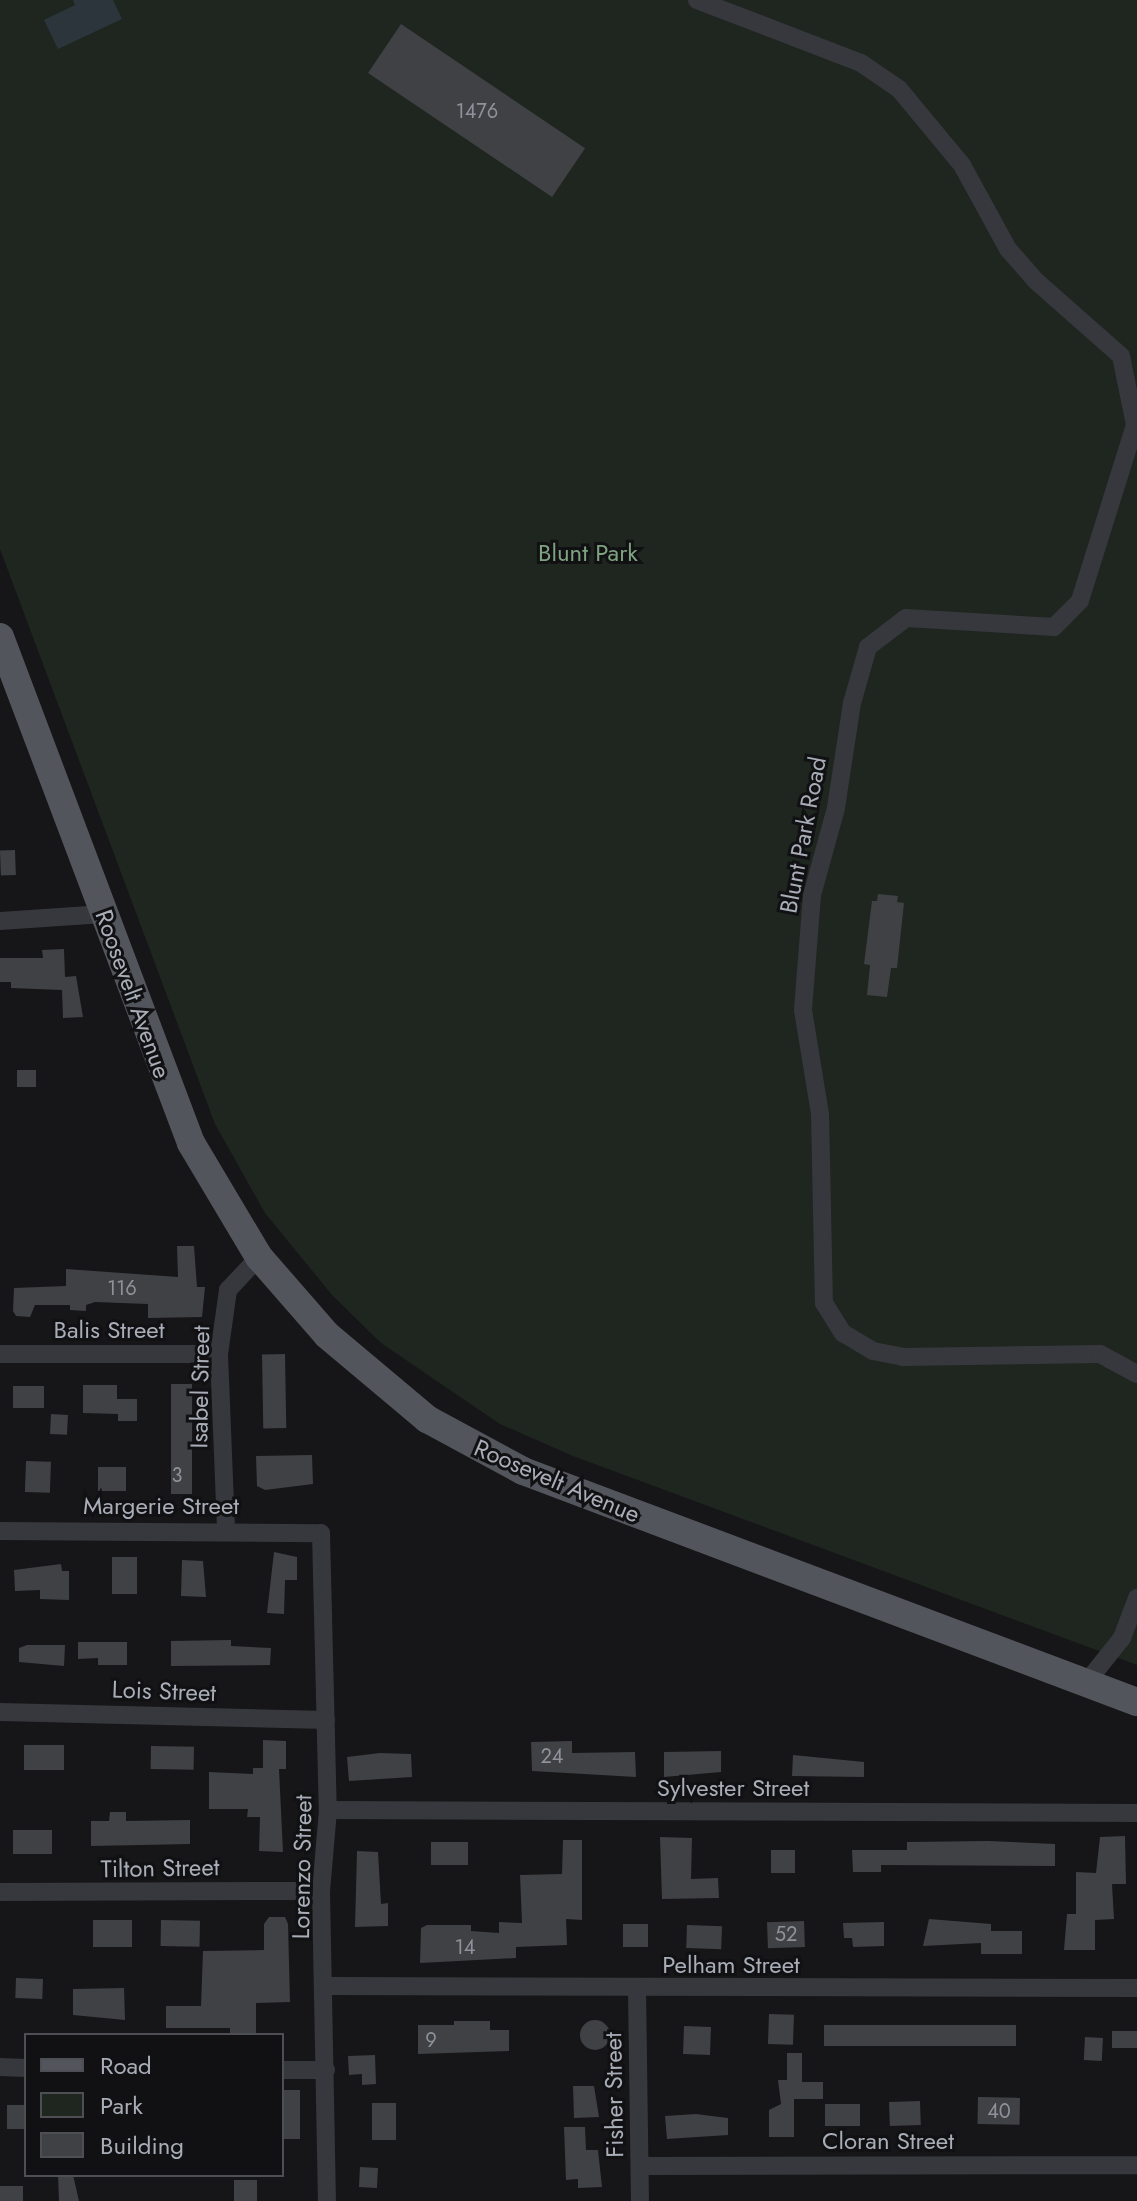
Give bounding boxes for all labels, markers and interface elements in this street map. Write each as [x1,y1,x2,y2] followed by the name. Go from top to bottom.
[456,99,498,123] house number: 1476
[538,539,638,567] park label: Blunt Park
[774,754,832,916] street label: Blunt Park Road
[89,906,177,1082] street label: Roosevelt Avenue
[107,1276,137,1300] house number: 116
[54,1316,164,1344] street label: Balis Street
[185,1325,215,1449] street label: Isabel Street
[470,1433,644,1529] street label: Roosevelt Avenue
[172,1463,182,1487] house number: 3
[83,1492,239,1520] street label: Margerie Street
[111,1675,217,1707] street label: Lois Street
[540,1744,564,1768] house number: 24
[657,1774,809,1802] street label: Sylvester Street
[286,1794,318,1940] street label: Lorenzo Street
[100,1853,220,1883] street label: Tilton Street
[775,1922,797,1946] house number: 52
[455,1935,475,1959] house number: 14
[662,1951,800,1979] street label: Pelham Street
[425,2028,437,2052] house number: 9
[599,2032,629,2158] street label: Fisher Street
[24,2033,284,2177] legend
[100,2048,152,2083] text: Road
[100,2088,143,2123] text: Park
[987,2099,1011,2123] house number: 40
[822,2127,954,2155] street label: Cloran Street
[100,2128,184,2163] text: Building

